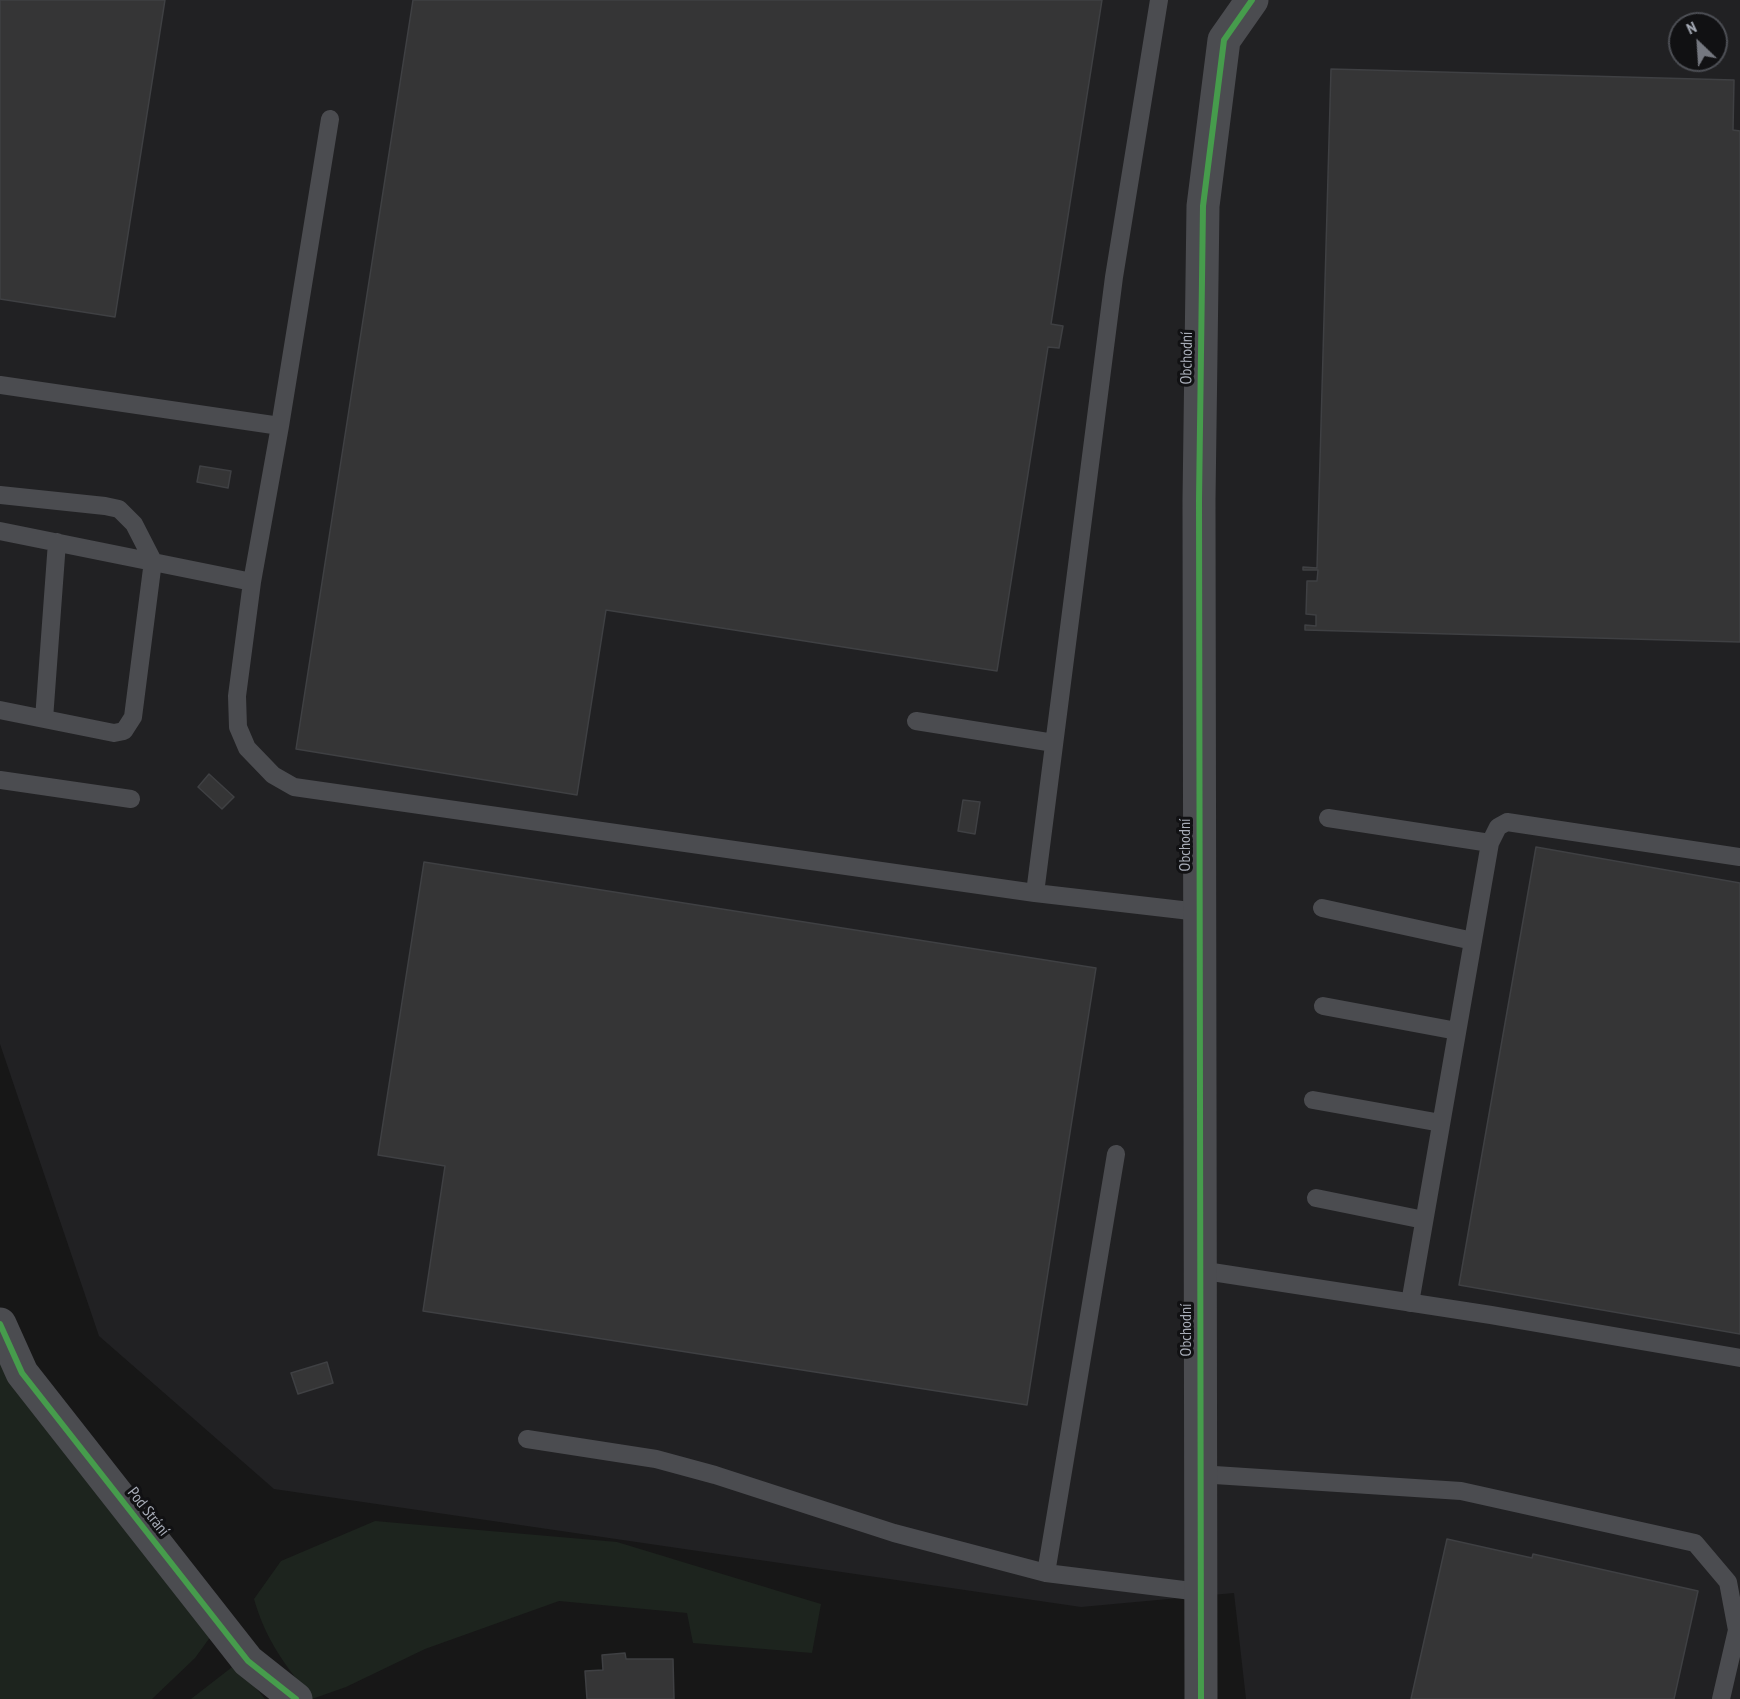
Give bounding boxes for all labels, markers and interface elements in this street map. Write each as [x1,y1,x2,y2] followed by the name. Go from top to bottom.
[1668,12,1728,72] north arrow
[1683,17,1699,38] text: N
[1177,331,1197,385] street label: Obchodní
[1175,819,1195,871] street label: Obchodní
[1176,1304,1196,1356] street label: Obchodní
[123,1484,173,1540] street label: Pod Strání

